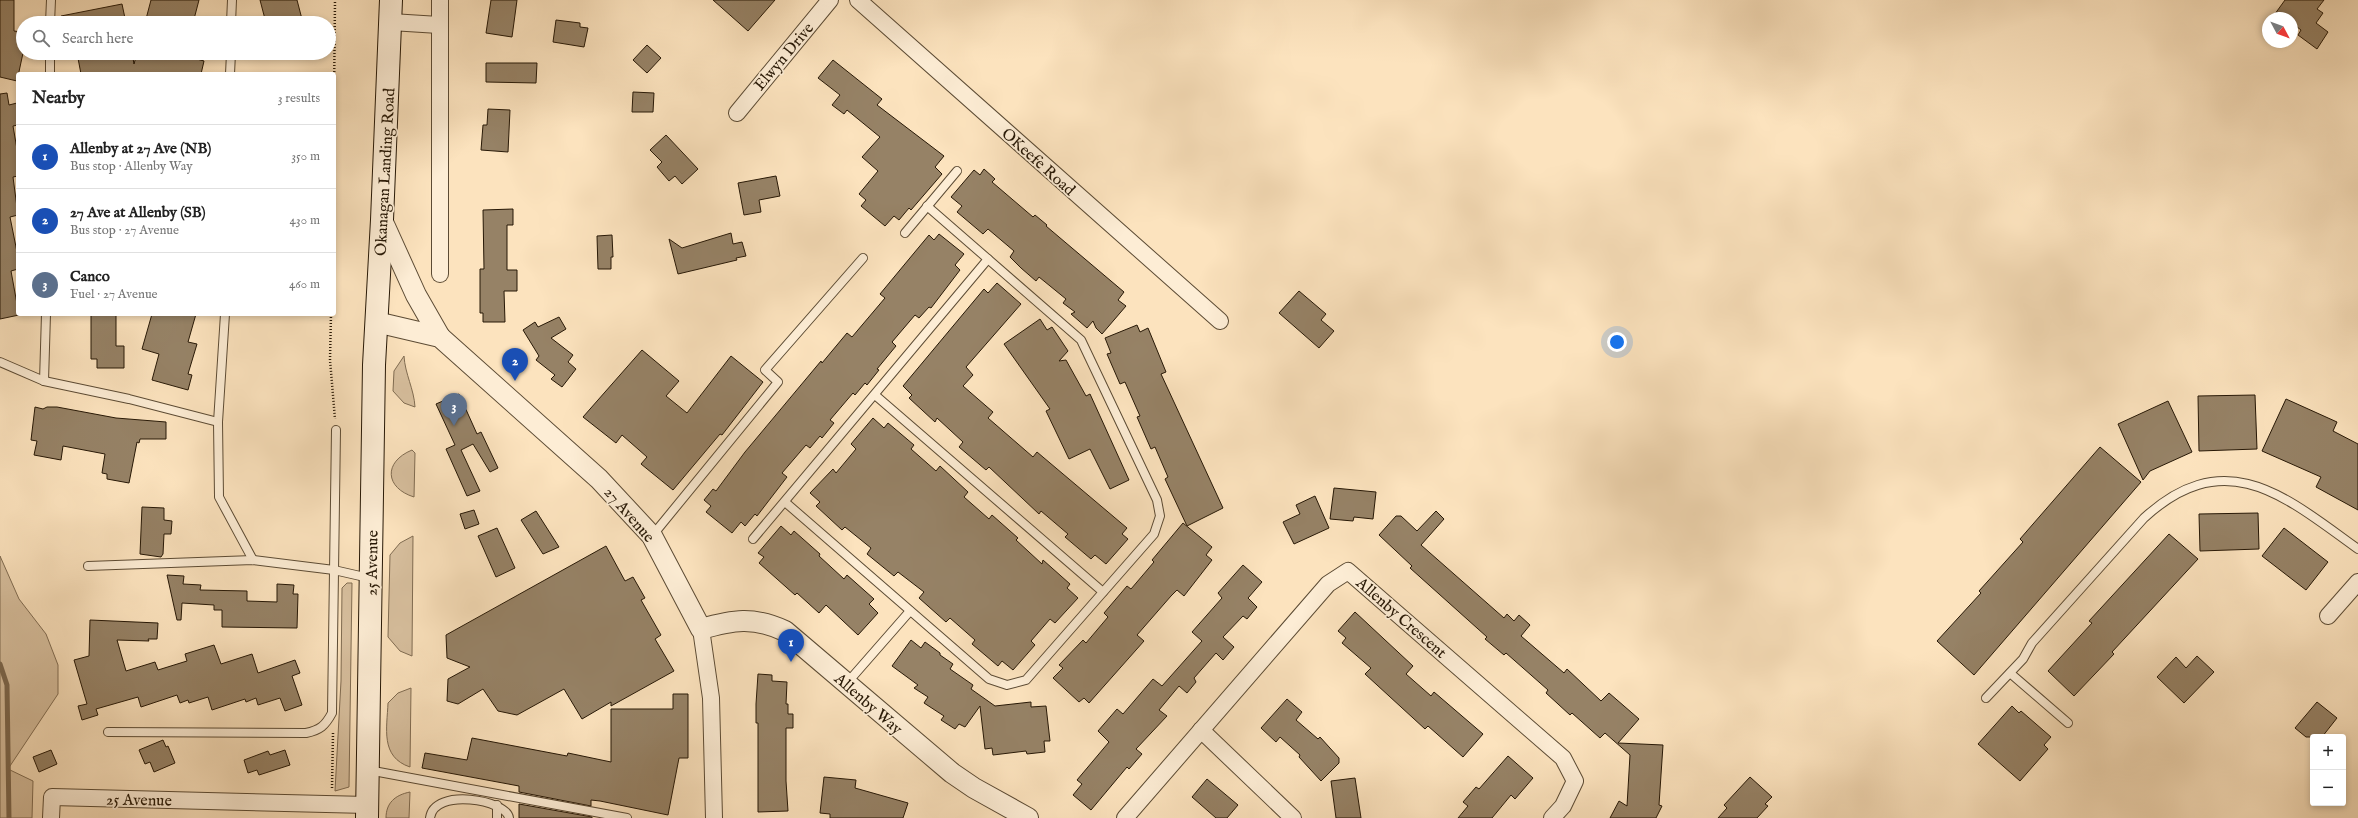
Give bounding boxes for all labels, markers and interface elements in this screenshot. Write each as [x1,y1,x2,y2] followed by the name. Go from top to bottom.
[2262,12,2298,48] north arrow
[16,16,336,60] search box
[750,19,819,95] street label: Elwyn Drive
[30,27,52,49] icon: search
[62,29,133,48] text: Search here
[372,87,400,257] street label: Okanagan Landing Road
[32,88,85,109] text: Nearby
[278,90,320,107] text: 3 results
[997,124,1079,201] street label: OKeefe Road
[70,139,211,158] text: Allenby at 27 Ave (NB)
[43,148,47,165] text: 1
[291,148,320,165] text: 350 m
[70,158,193,175] text: Bus stop · Allenby Way
[70,203,206,222] text: 27 Ave at Allenby (SB)
[42,212,48,229] text: 2
[290,212,320,229] text: 430 m
[70,222,179,239] text: Bus stop · 27 Avenue
[70,267,110,286] text: Canco
[43,276,47,293] text: 3
[289,276,320,293] text: 460 m
[70,286,158,303] text: Fuel · 27 Avenue
[1607,332,1627,352] your location
[502,348,528,381] pin: 2
[441,393,467,426] pin: 3
[599,483,658,547] street label: 27 Avenue
[362,530,384,596] street label: 25 Avenue
[1351,573,1450,664] street label: Allenby Crescent
[778,629,804,662] pin: 1
[829,669,906,740] street label: Allenby Way
[2310,734,2346,806] map controls
[2310,734,2346,770] button: +
[2310,770,2346,806] button: −
[106,790,172,812] street label: 25 Avenue

